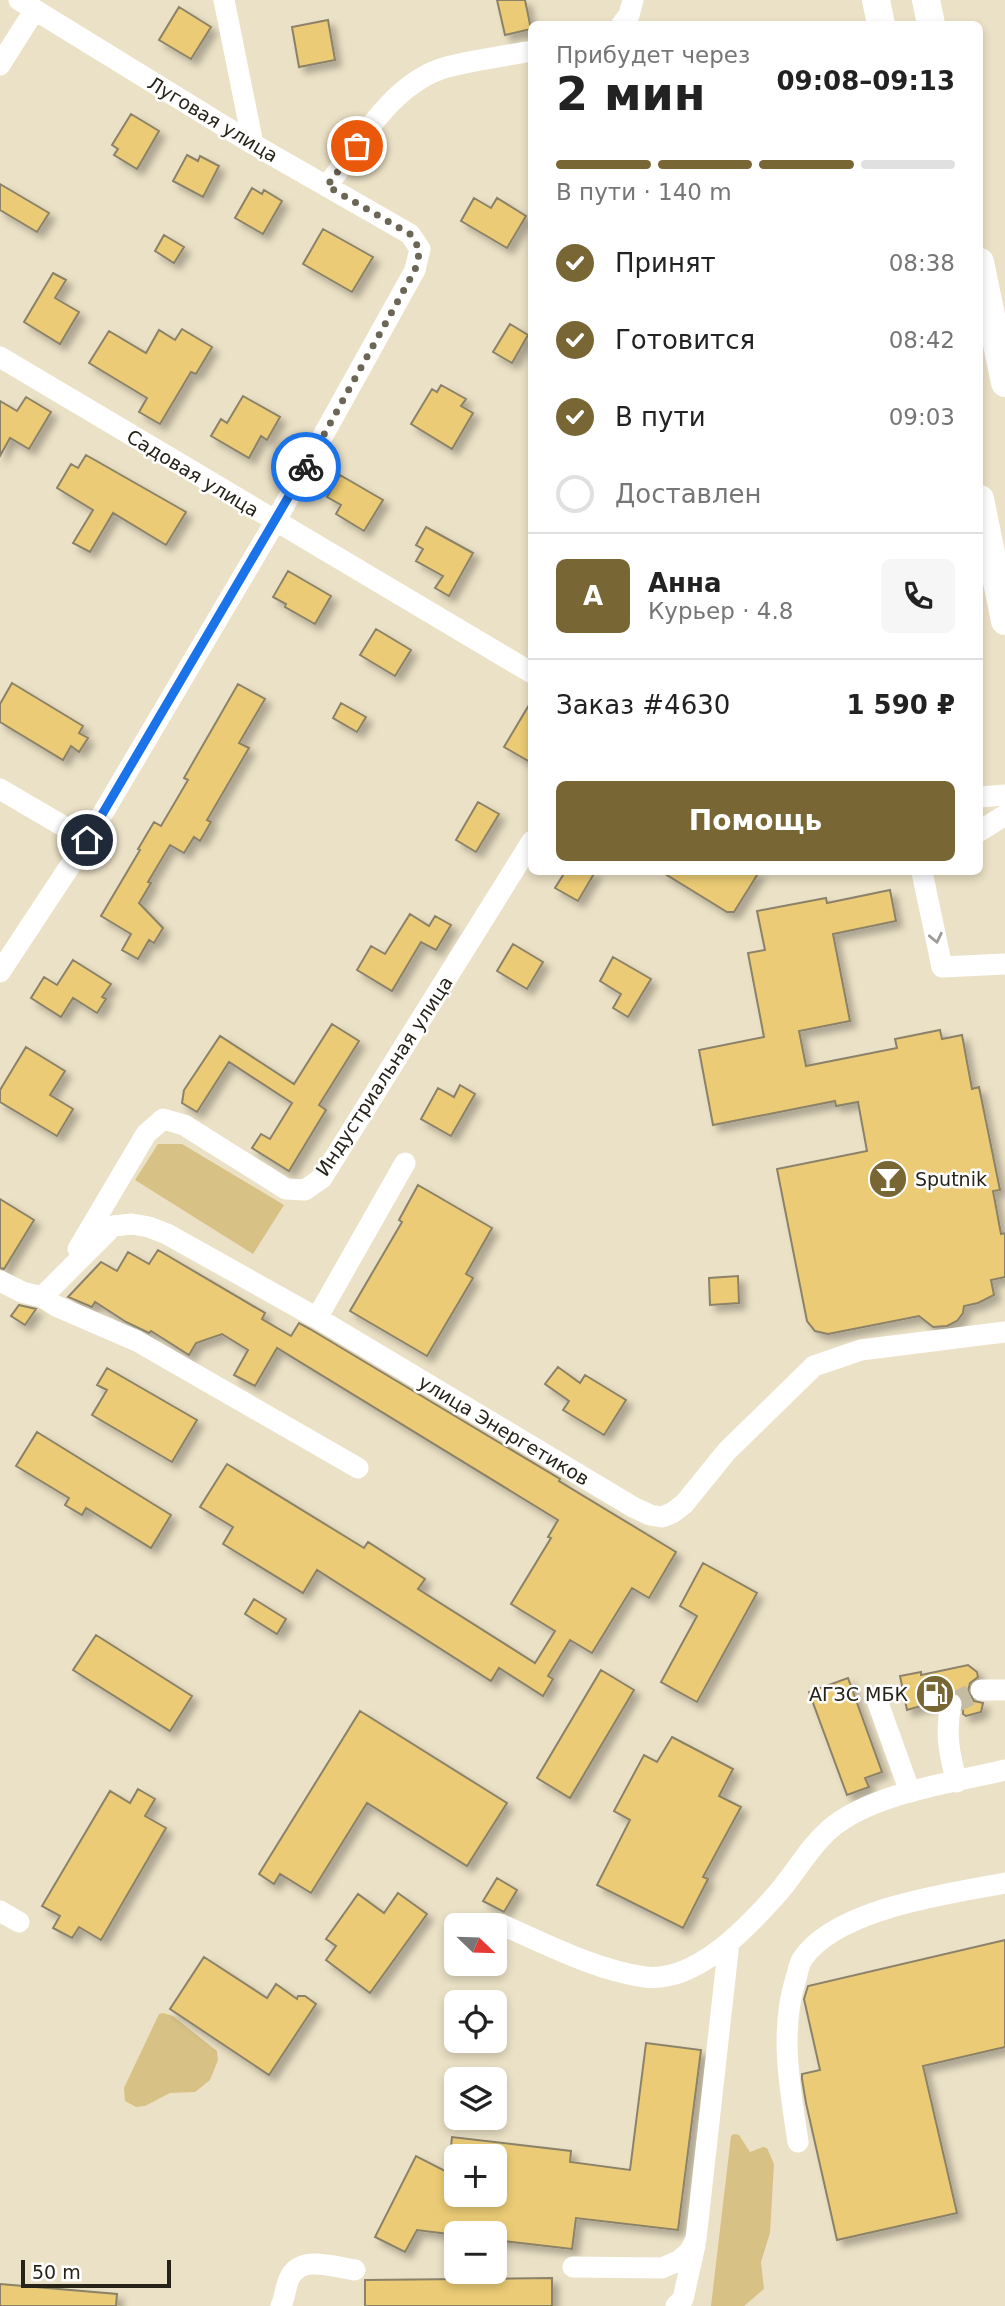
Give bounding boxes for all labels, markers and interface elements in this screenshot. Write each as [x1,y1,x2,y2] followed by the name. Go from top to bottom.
[556,42,750,68] text: Прибудет через
[776,66,955,96] text: 09:08–09:13
[556,67,706,121] text: 2 мин
[144,72,282,166] street label: Луговая улица
[327,116,387,176] pin
[338,127,376,165] icon: bag
[556,179,732,205] text: В пути · 140 m
[556,244,594,282] icon: check
[615,248,716,278] text: Принят
[889,250,955,276] text: 08:38
[556,321,594,359] icon: check
[615,325,755,355] text: Готовится
[889,327,955,353] text: 08:42
[556,398,594,436] icon: check
[615,402,706,432] text: В пути
[889,404,955,430] text: 09:03
[123,425,263,521] street label: Садовая улица
[271,432,341,502] courier
[287,448,325,486] icon: bike
[615,479,762,509] text: Доставлен
[881,559,955,633] button: phone
[648,568,722,598] text: Анна
[583,581,603,611] text: А
[648,598,793,624] text: Курьер · 4.8
[556,690,730,720] text: Заказ #4630
[846,690,955,720] text: 1 590 ₽
[556,781,955,861] button: Помощь
[57,810,117,870] pin
[68,821,106,859] icon: home
[927,932,942,944] one-way arrow
[311,972,457,1180] street label: Индустриальная улица
[867,1158,909,1200] bar icon: Sputnik
[915,1168,987,1190] place label: Sputnik
[415,1370,593,1490] street label: улица Энергетиков
[914,1673,956,1715] fuel station icon: АГЗС МБК
[809,1683,909,1705] place label: АГЗС МБК
[444,1913,508,1976] north arrow
[444,1913,507,2284] map controls
[444,1990,507,2053] button: locate
[444,2067,507,2130] button: layers
[444,2144,507,2207] button: +
[444,2221,507,2284] button: −
[21,2257,172,2289] scale bar
[32,2261,81,2283] text: 50 m

